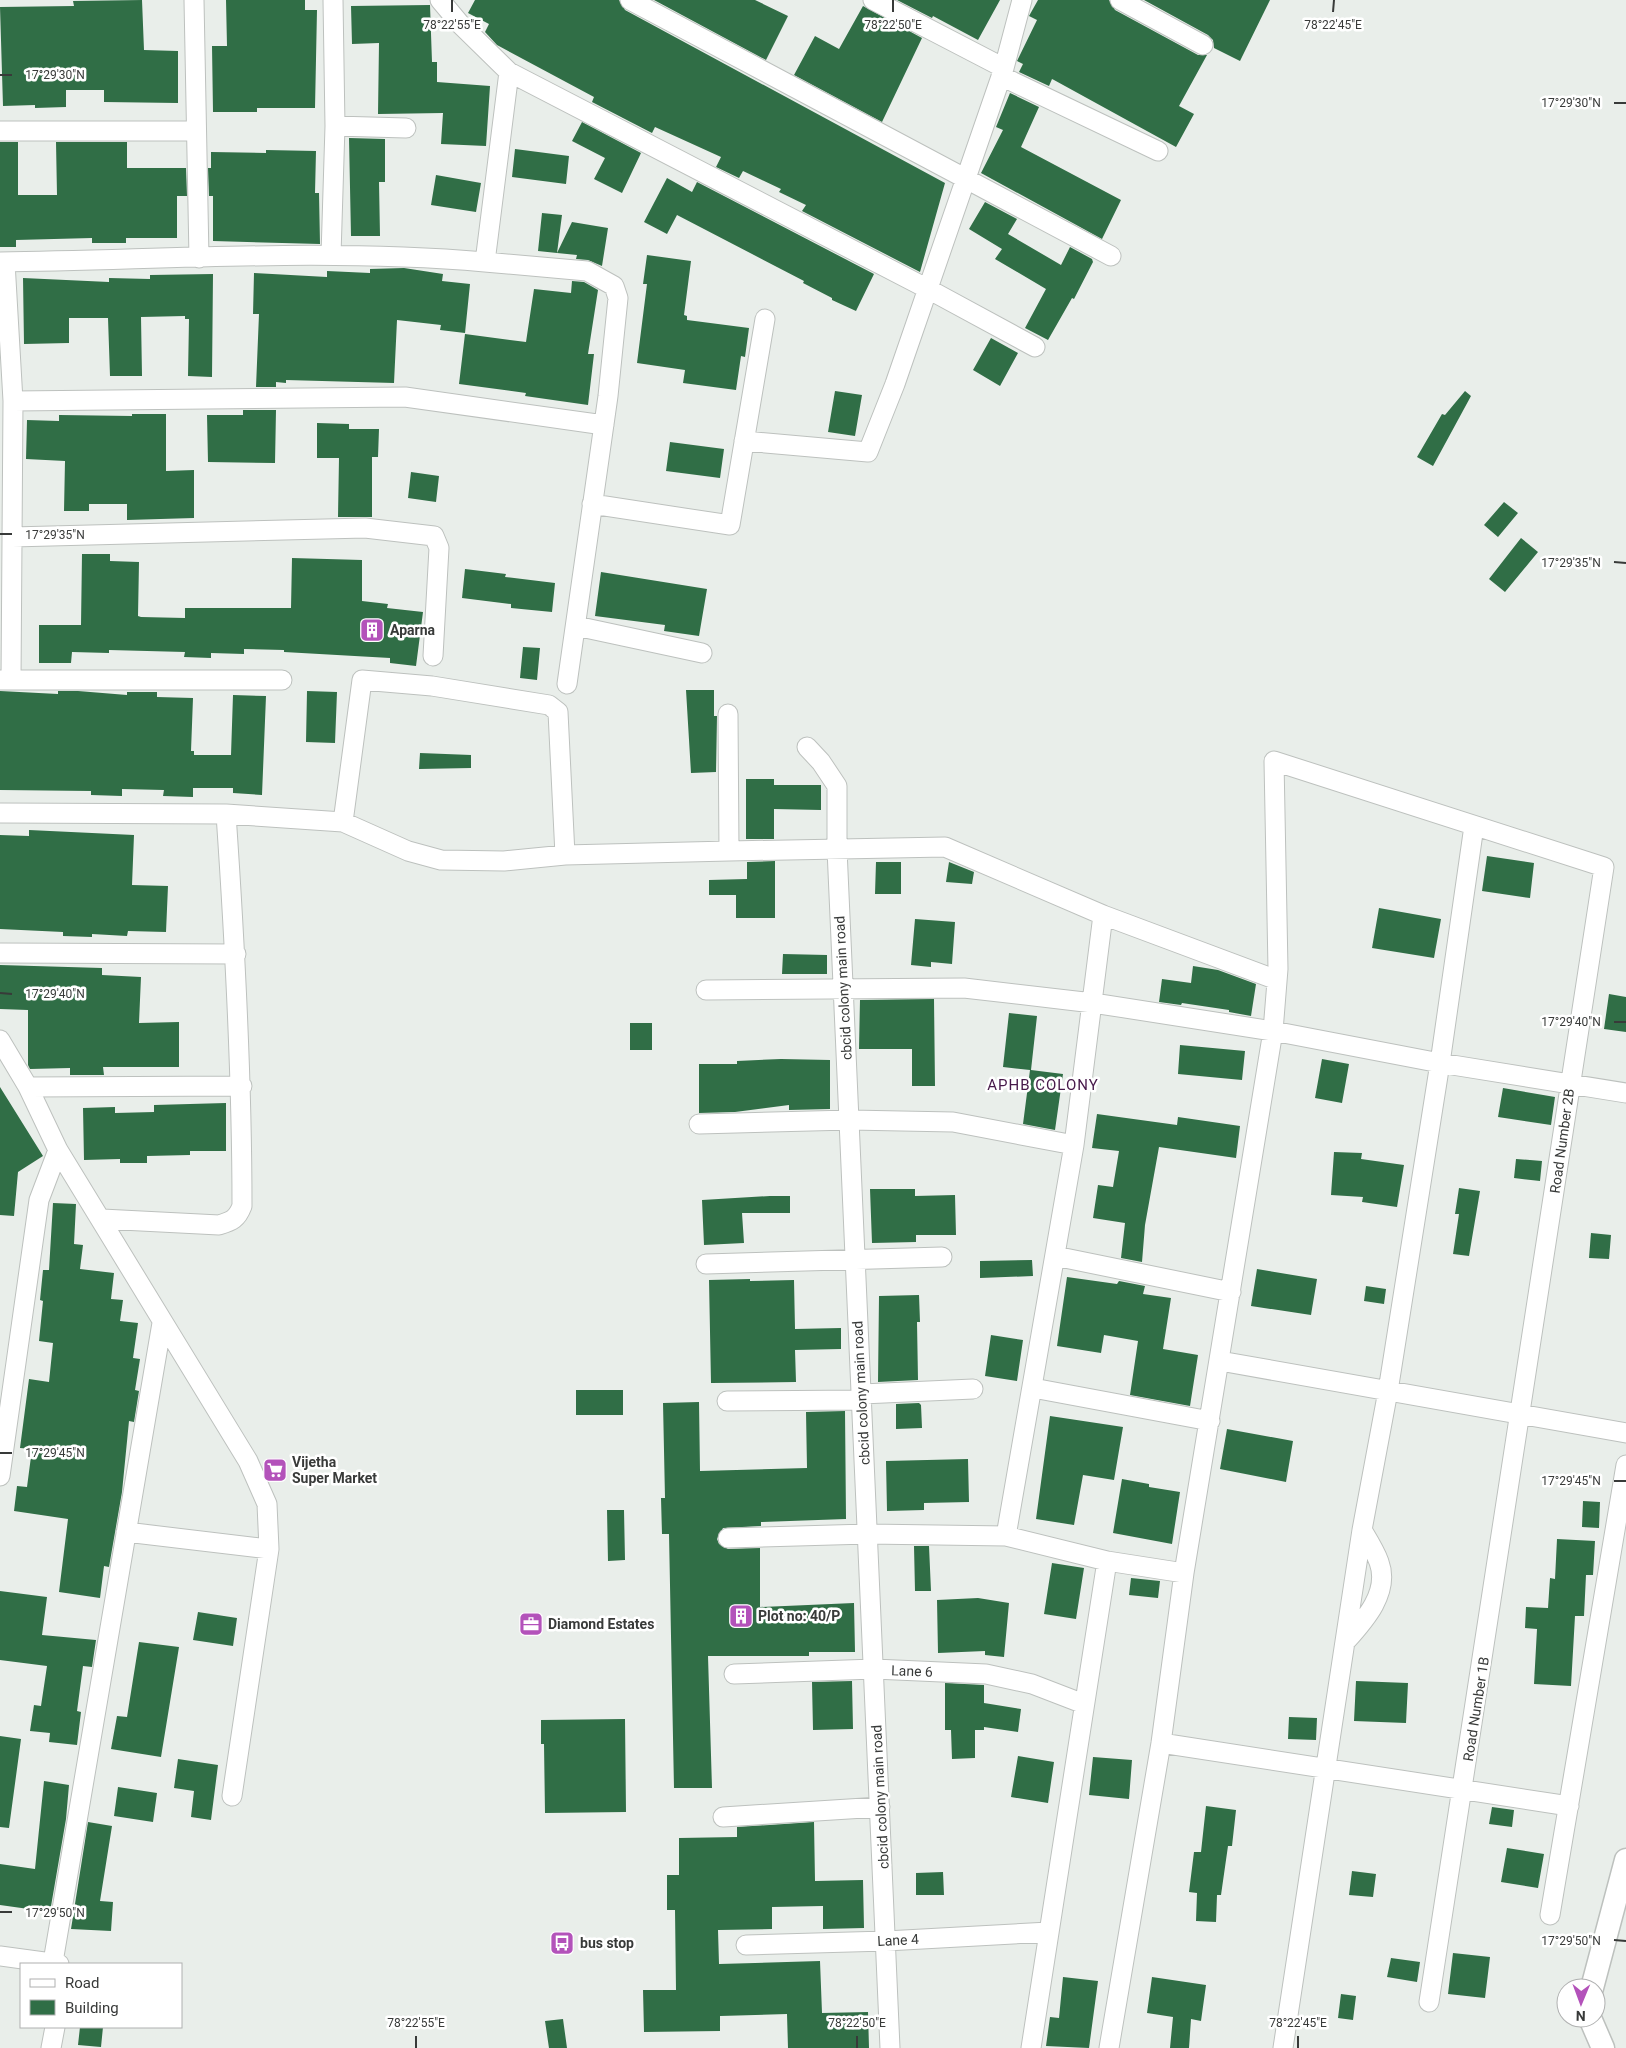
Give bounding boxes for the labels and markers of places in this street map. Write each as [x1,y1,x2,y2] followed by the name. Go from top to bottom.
[359,617,385,643] building icon: Aparna
[390,622,436,638] place label: Aparna
[292,1454,377,1486] place label: Vijetha Super Market
[262,1457,288,1483] supermarket icon: Vijetha Super Market
[728,1603,754,1629] building icon: Plot no: 40/P
[758,1608,840,1624] place label: Plot no: 40/P
[518,1611,544,1637] office icon: Diamond Estates
[548,1616,654,1632] place label: Diamond Estates
[549,1930,575,1956] bus stop icon: bus stop
[580,1935,634,1951] place label: bus stop

